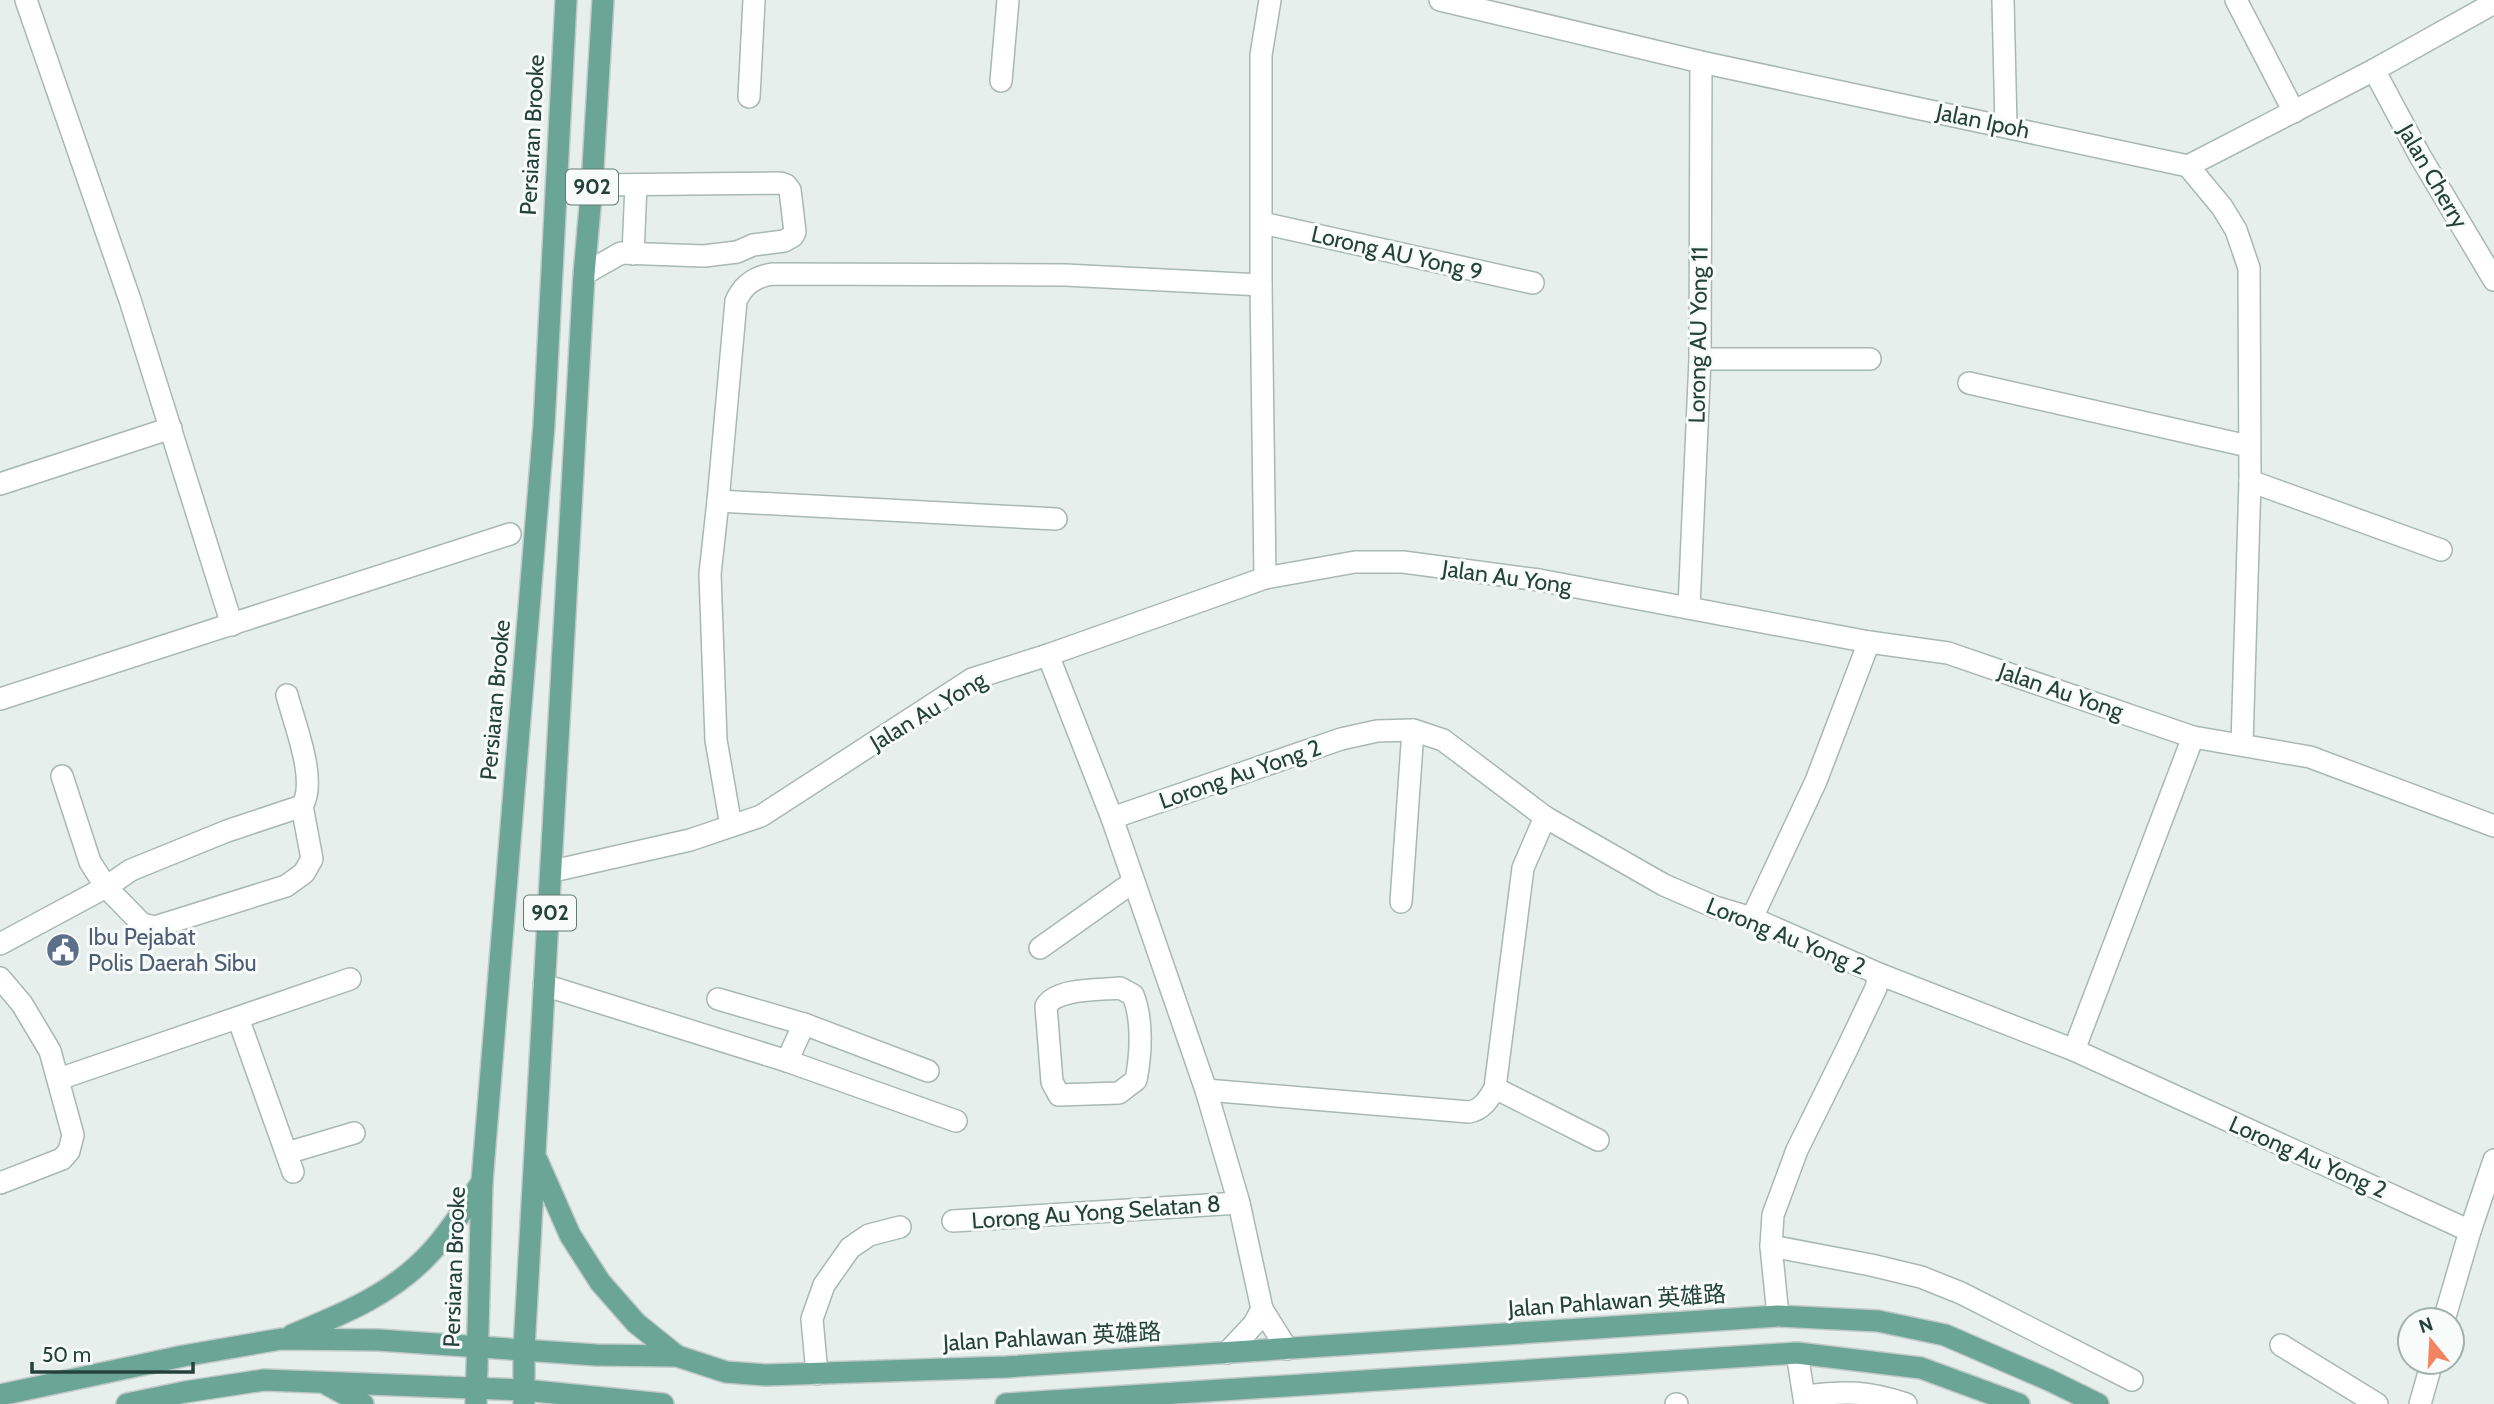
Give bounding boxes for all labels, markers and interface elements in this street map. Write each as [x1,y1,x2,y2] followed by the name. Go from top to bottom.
[514,54,550,216] street label: Persiaran Brooke
[1933,97,2032,145] street label: Jalan Ipoh
[2391,118,2474,233] street label: Jalan Cherry
[566,170,618,204] road number: 902
[1309,220,1485,286] street label: Lorong AU Yong 9
[1682,246,1714,424] street label: Lorong AU Yong 11
[1440,554,1574,600] street label: Jalan Au Yong
[474,618,516,781] street label: Persiaran Brooke
[1994,656,2128,726] street label: Jalan Au Yong
[864,665,992,757] street label: Jalan Au Yong
[1155,733,1325,815] street label: Lorong Au Yong 2
[1702,891,1870,981] street label: Lorong Au Yong 2
[524,895,576,930] road number: 902
[88,923,257,977] place label: Ibu Pejabat Polis Daerah Sibu
[44,931,82,969] public building icon: Ibu Pejabat Polis Daerah Sibu
[2225,1110,2391,1204] street label: Lorong Au Yong 2
[437,1186,471,1348] street label: Persiaran Brooke
[971,1189,1221,1235] street label: Lorong Au Yong Selatan 8
[1506,1279,1727,1323] street label: Jalan Pahlawan 英雄路
[2396,1306,2466,1376] north arrow
[2416,1312,2436,1338] text: N
[941,1317,1162,1357] street label: Jalan Pahlawan 英雄路
[32,1330,192,1374] scale bar
[42,1342,91,1367] text: 50 m

